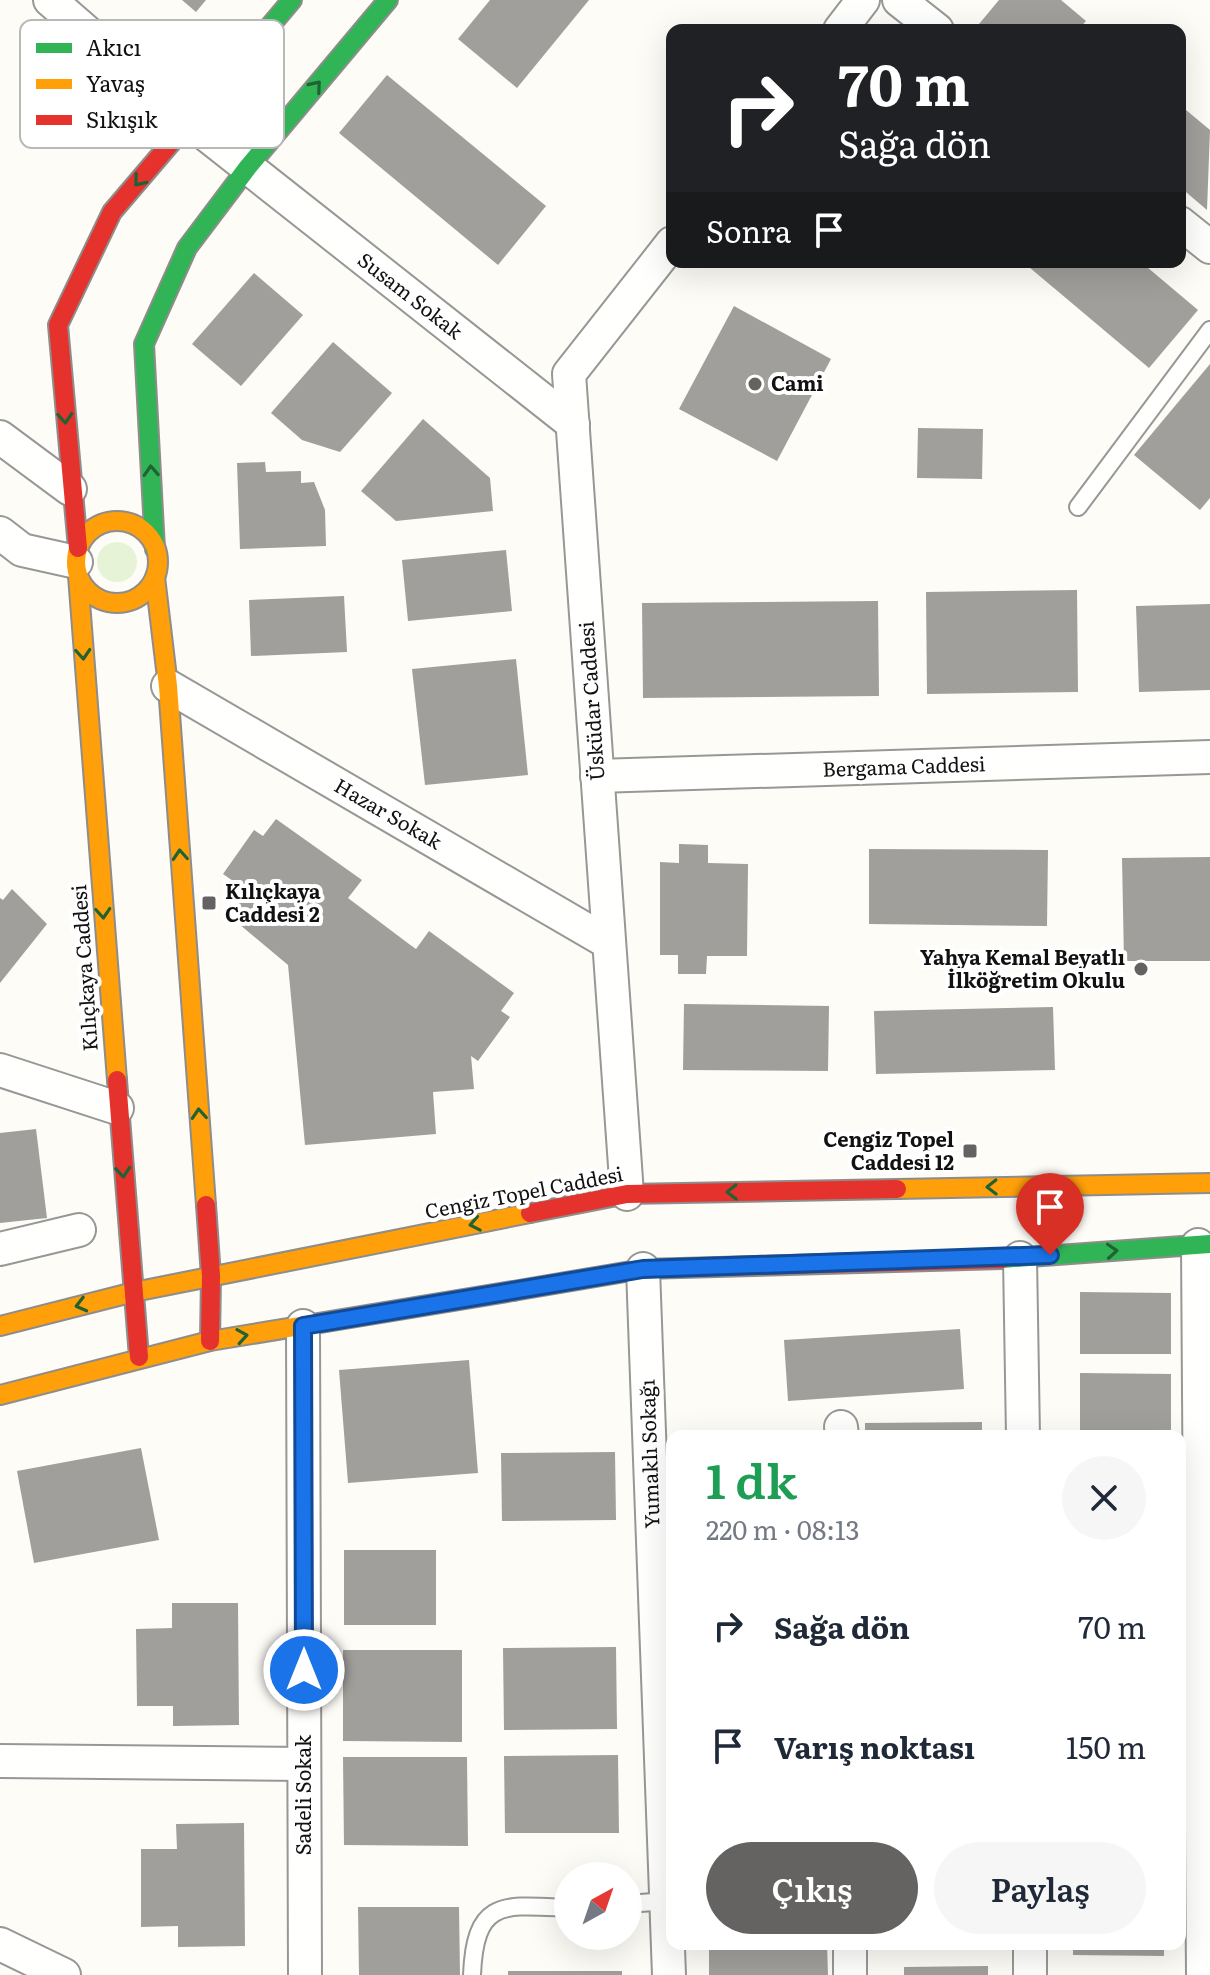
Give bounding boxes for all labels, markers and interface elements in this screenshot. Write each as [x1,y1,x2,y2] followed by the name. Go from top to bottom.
[20,20,284,148] legend
[86,30,141,63] text: Akıcı
[838,40,970,123] text: 70 m
[706,56,810,160] icon: right
[86,66,145,99] text: Yavaş
[306,81,321,95] one-way arrow
[86,102,158,135] text: Sıkışık
[838,116,991,169] text: Sağa dön
[134,171,149,186] one-way arrow
[706,208,791,252] text: Sonra
[807,208,851,252] icon: arrive
[352,244,471,346] street label: Susam Sokak
[771,367,824,397] place label: Cami
[746,375,764,393] marker: Cami
[56,412,73,425] one-way arrow
[143,464,160,477] one-way arrow
[569,620,611,782] street label: Üsküdar Caddesi
[74,648,91,661] one-way arrow
[822,747,986,783] street label: Bergama Caddesi
[330,769,449,856] street label: Hazar Sokak
[172,848,189,861] one-way arrow
[225,875,321,928] place label: Kılıçkaya Caddesi 2
[62,883,104,1052] street label: Kılıçkaya Caddesi
[200,894,218,912] marker: Kılıçkaya Caddesi 2
[94,907,111,920] one-way arrow
[920,941,1125,994] place label: Yahya Kemal Beyatlı İlköğretim Okulu
[1132,960,1150,978] marker: Yahya Kemal Beyatlı İlköğretim Okulu
[191,1107,208,1120] one-way arrow
[823,1123,954,1176] place label: Cengiz Topel Caddesi 12
[961,1142,979,1160] marker: Cengiz Topel Caddesi 12
[422,1157,626,1225] street label: Cengiz Topel Caddesi
[115,1166,132,1179] one-way arrow
[1016,1173,1084,1255] pin
[985,1178,998,1196] one-way arrow
[725,1184,738,1201] one-way arrow
[1028,1185,1072,1229] icon: arrive
[469,1215,482,1232] one-way arrow
[1106,1243,1119,1260] one-way arrow
[74,1296,88,1313] one-way arrow
[236,1328,249,1345] one-way arrow
[630,1379,666,1529] street label: Yumaklı Sokağı
[706,1443,797,1514] text: 1 dk
[1062,1456,1146,1540] button: close
[706,1509,860,1548] text: 220 m · 08:13
[706,1604,750,1648] icon: right
[774,1604,910,1648] text: Sağa dön
[1078,1604,1146,1648] text: 70 m
[262,1628,346,1712] position arrow
[706,1724,750,1768] icon: arrive
[774,1724,975,1768] text: Varış noktası
[1066,1724,1146,1768] text: 150 m
[287,1734,317,1855] street label: Sadeli Sokak
[706,1842,918,1934] button: Çıkış
[934,1842,1146,1934] button: Paylaş
[554,1862,642,1950] north arrow
[554,1862,642,1950] map controls

